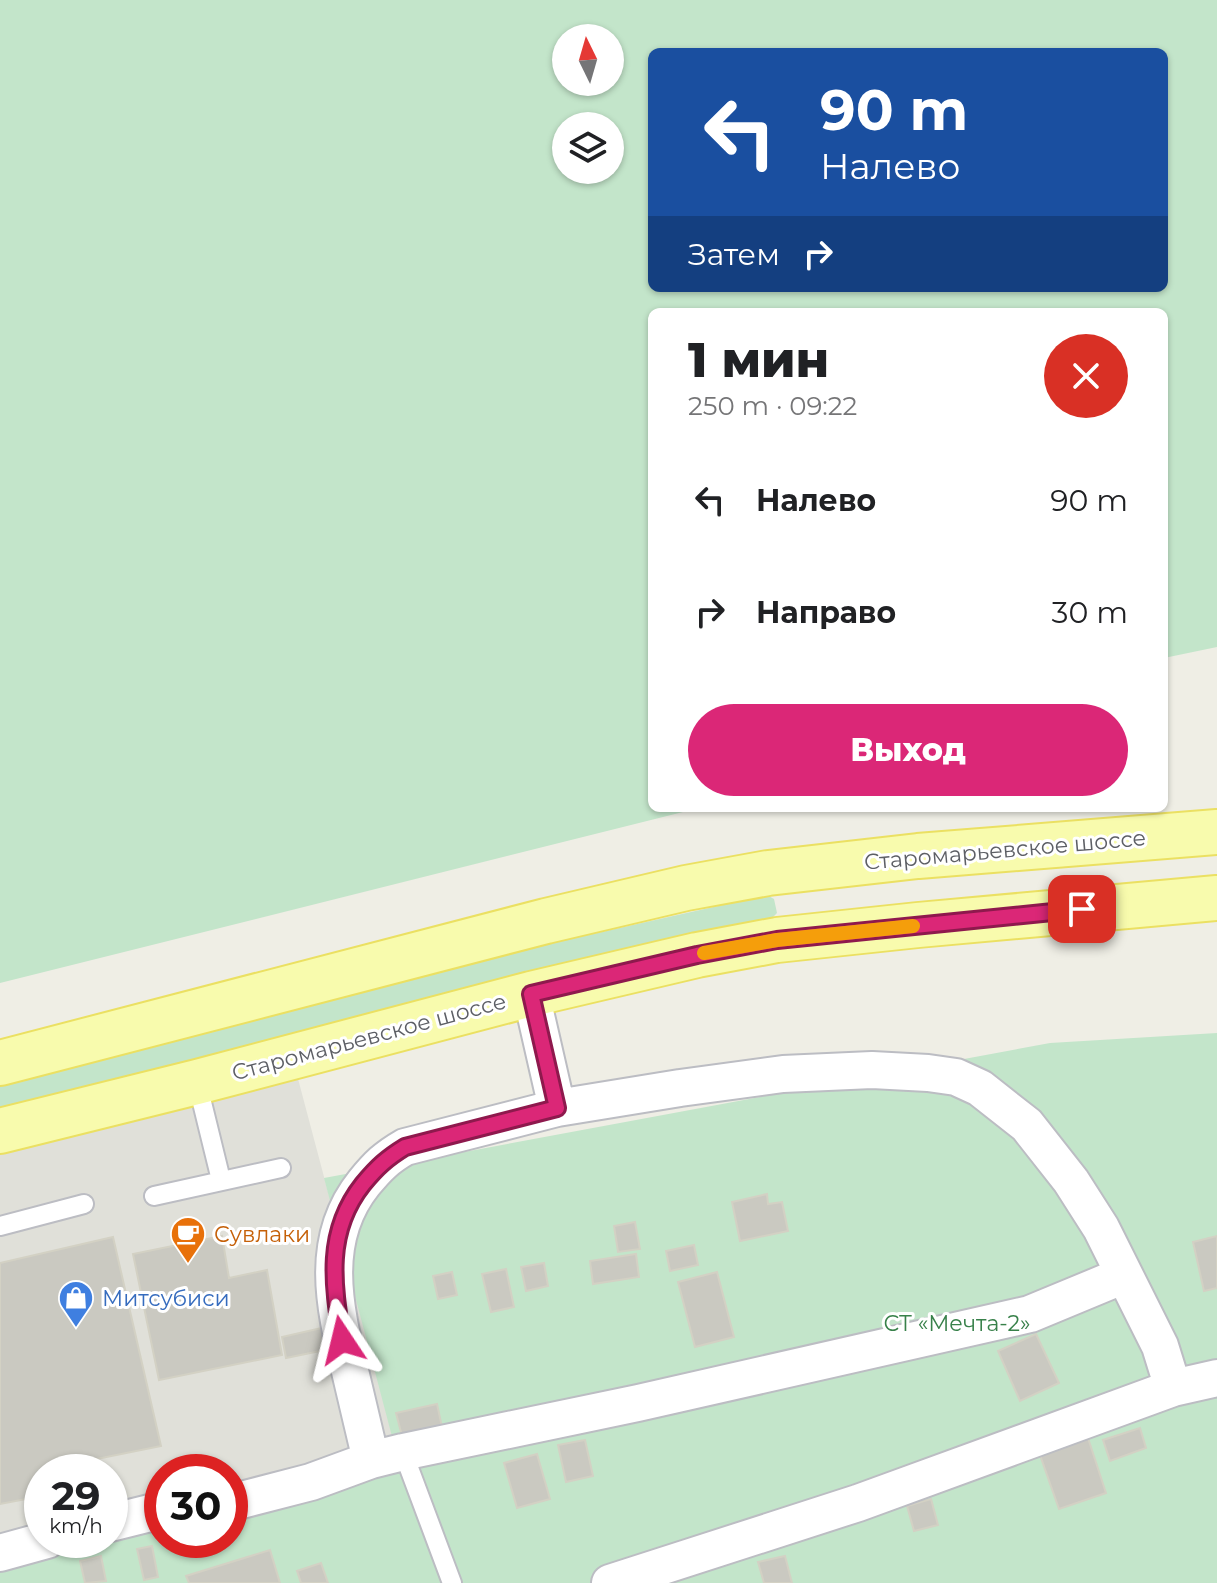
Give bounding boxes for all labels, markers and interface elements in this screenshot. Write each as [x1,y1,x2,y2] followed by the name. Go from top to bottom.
[552,24,624,96] north arrow
[552,24,624,184] map controls
[820,76,968,144] text: 90 m
[688,80,792,184] icon: left
[552,112,624,184] button: layers
[820,144,960,188] text: Налево
[796,232,840,276] icon: right
[688,236,780,273] text: Затем
[688,331,829,389] text: 1 мин
[1044,334,1128,418] button: close
[688,390,857,422] text: 250 m · 09:22
[688,478,732,522] icon: left
[756,482,876,519] text: Налево
[1050,482,1128,519] text: 90 m
[688,590,732,634] icon: right
[756,594,896,631] text: Направо
[1052,594,1128,631] text: 30 m
[688,704,1128,796] button: Выход
[863,824,1147,876] street label: Старомарьевское шоссе
[1048,875,1116,943] pin
[1060,887,1104,931] icon: arrive
[229,987,509,1087] street label: Старомарьевское шоссе
[169,1215,207,1265] cafe icon: Сувлаки
[214,1221,310,1248] place label: Сувлаки
[57,1279,95,1329] shop icon: Митсубиси
[102,1285,230,1312] place label: Митсубиси
[300,1298,384,1382] position arrow
[884,1310,1030,1337] park label: СТ «Мечта-2»
[144,1454,248,1558] speed limit sign: 30
[51,1471,101,1520] text: 29
[49,1514,103,1538] text: km/h

